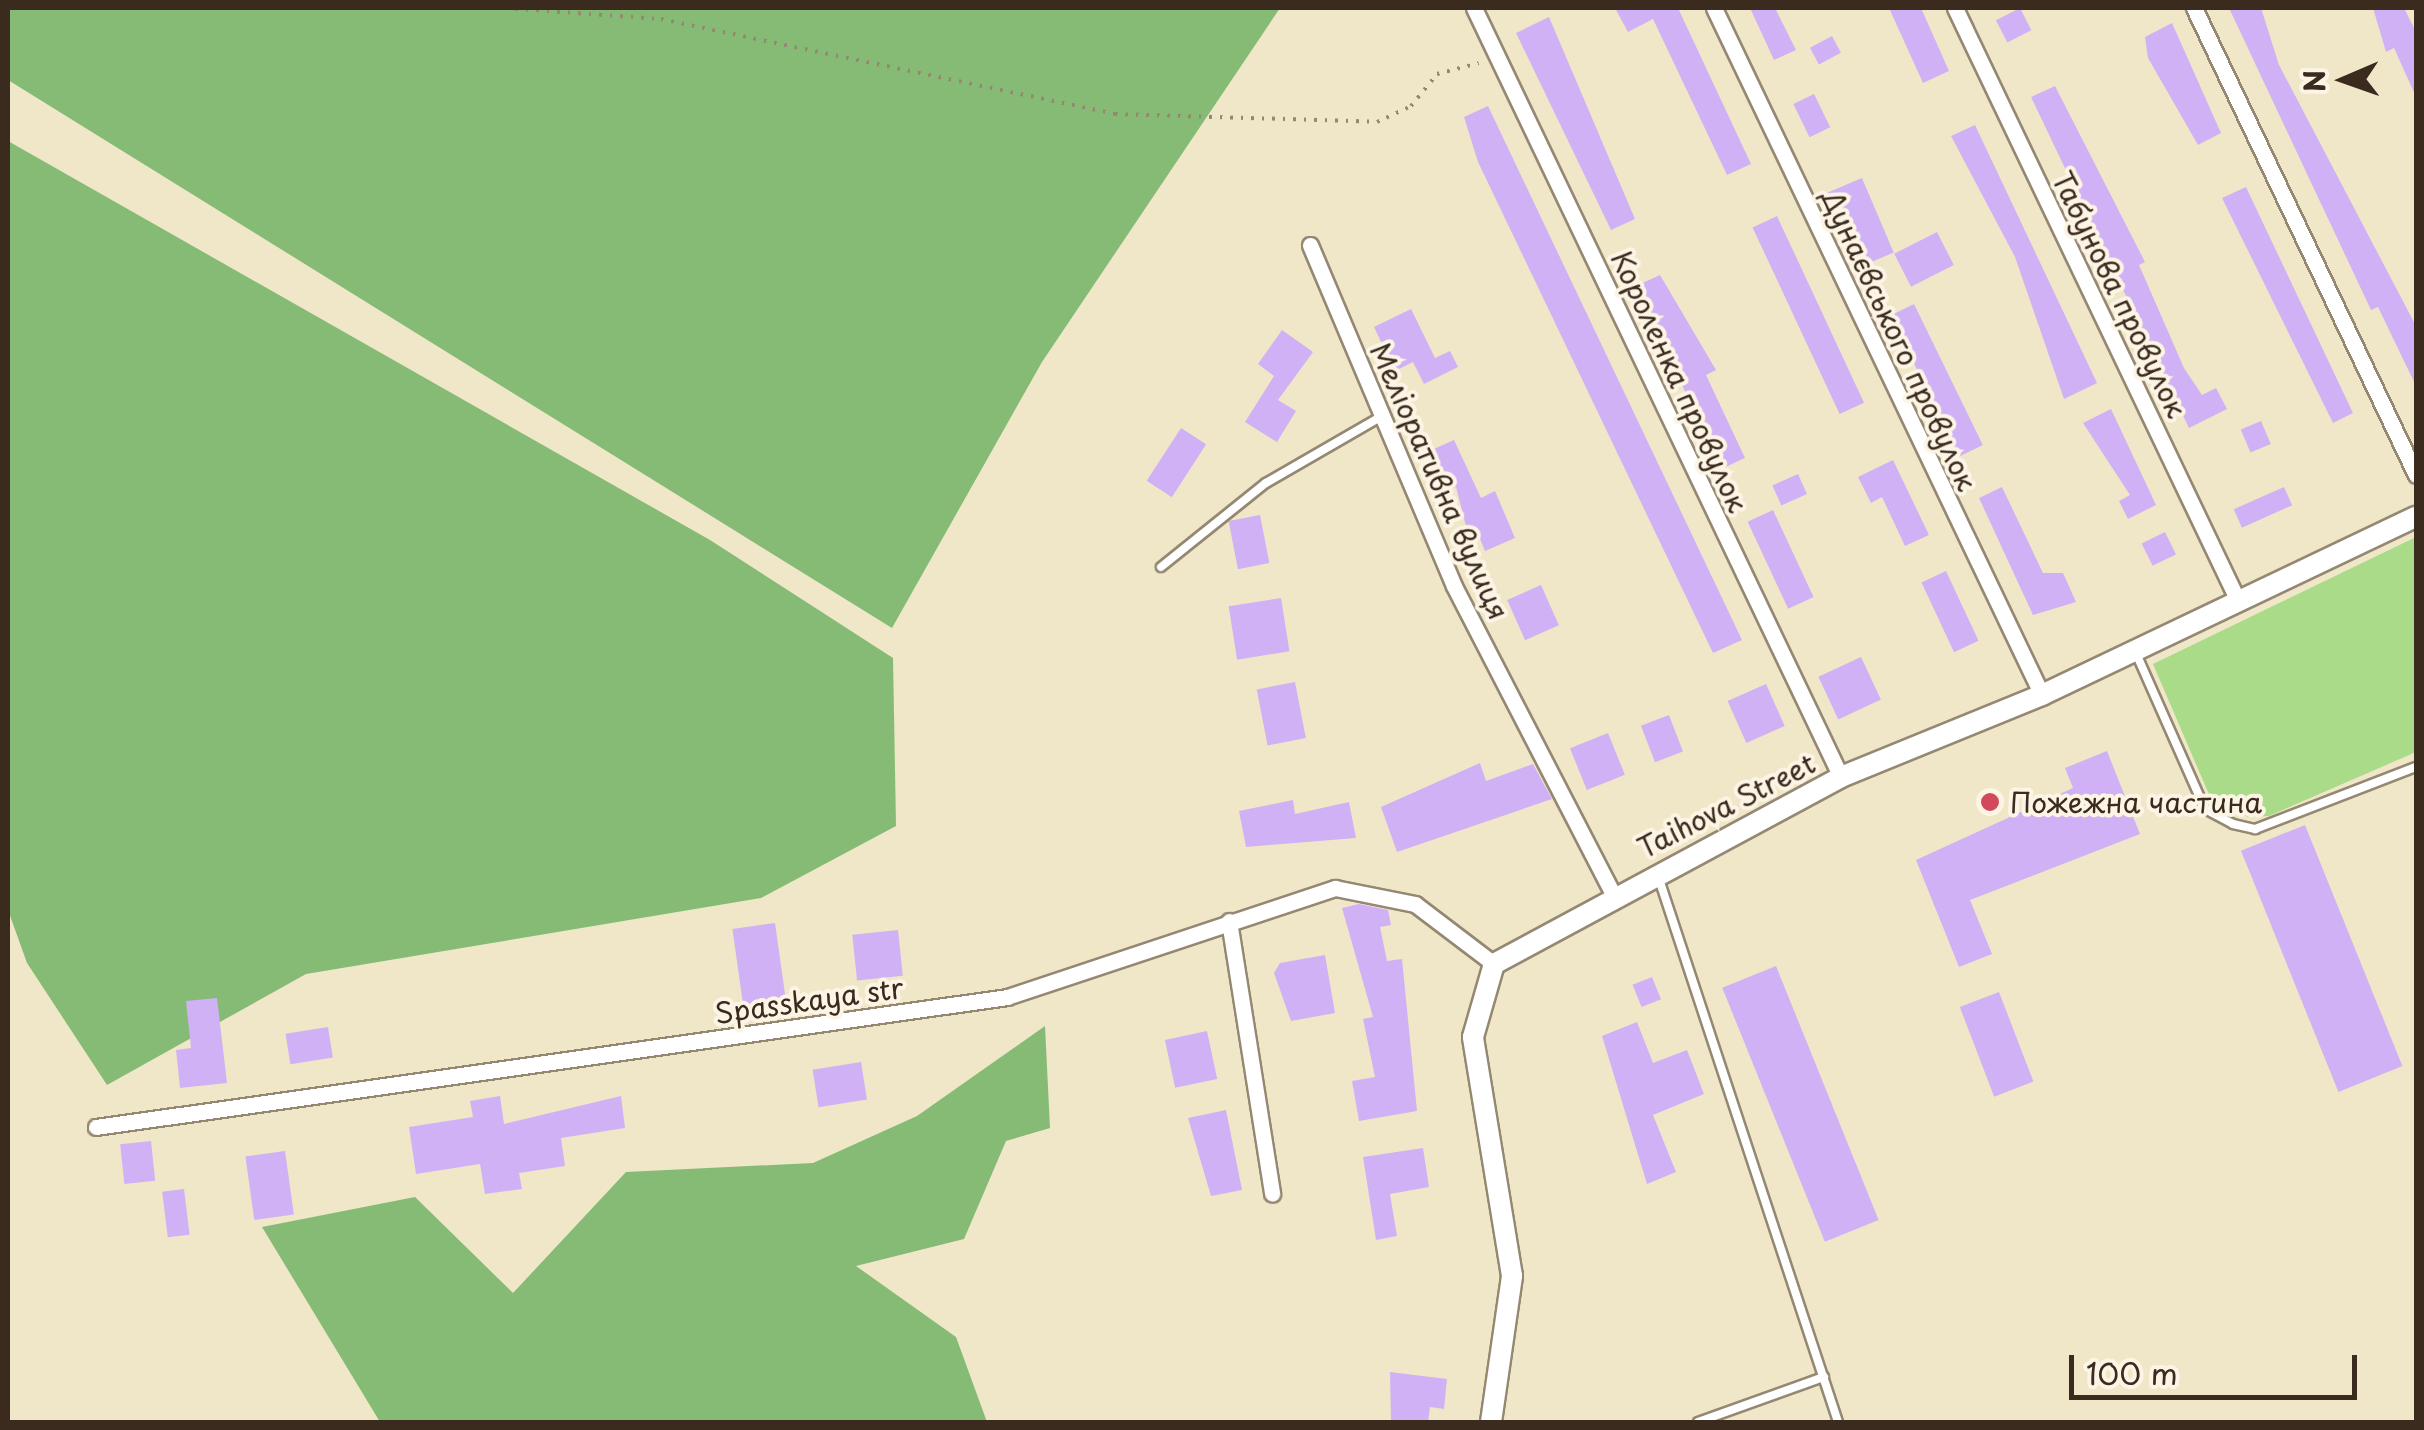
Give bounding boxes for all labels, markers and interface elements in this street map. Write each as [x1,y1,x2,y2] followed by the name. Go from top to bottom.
[2294,30,2394,130] north arrow
[2292,69,2335,93] text: N
[2046,165,2194,423] street label: Табунова провулок
[1815,184,1985,496] street label: Дунаєвського провулок
[1604,244,1756,518] street label: Короленка провулок
[1363,337,1517,625] street label: Меліоративна вулиця
[1631,745,1821,865] street label: Taihova Street
[2010,785,2264,819] place label: Пожежна частина
[1979,791,2001,813] marker: Пожежна частина
[712,970,906,1030] street label: Spasskaya str
[2074,1335,2362,1397] scale bar
[2086,1350,2178,1395] text: 100 m

